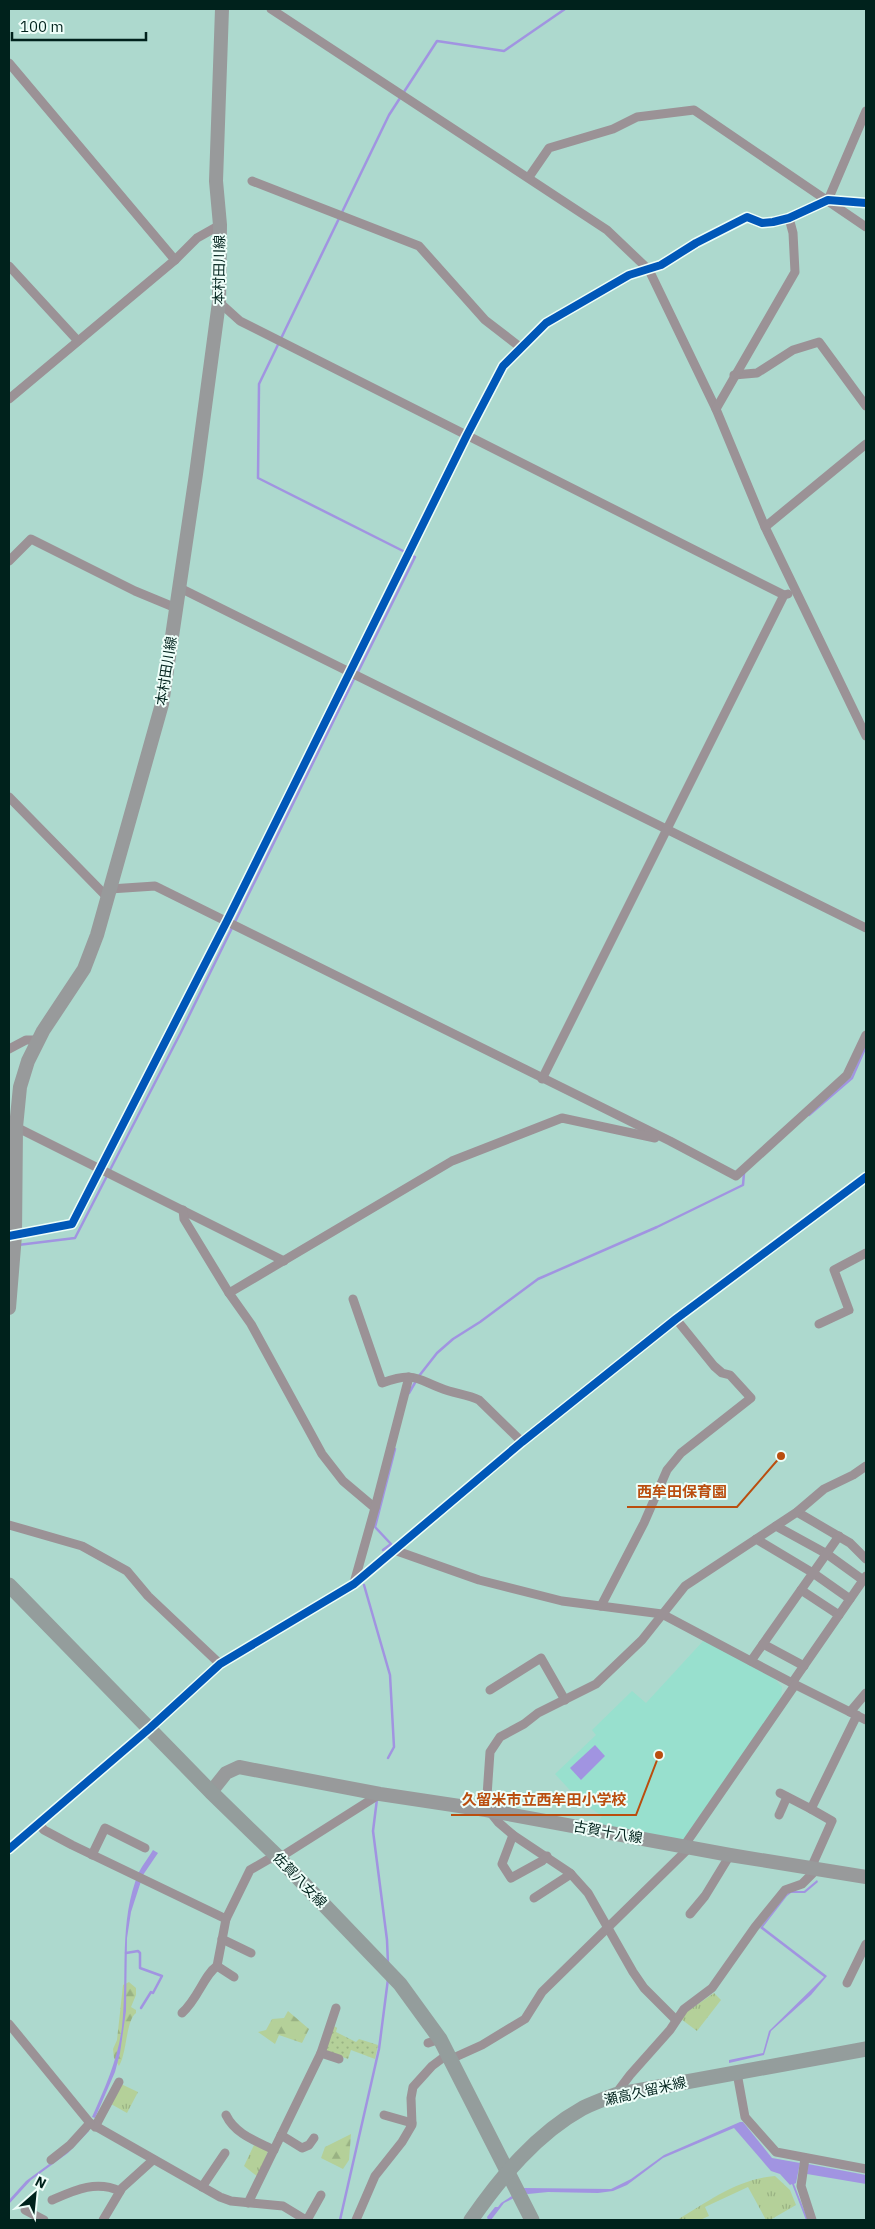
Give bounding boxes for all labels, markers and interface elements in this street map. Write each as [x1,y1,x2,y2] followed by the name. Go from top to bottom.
[12,10,146,42] scale bar
[20,17,64,36] text: 100 m
[209,235,229,305] street label: 本村田川線
[152,635,180,707] street label: 本村田川線
[627,1477,737,1507] callout: 西牟田保育園
[637,1482,727,1501] text: 西牟田保育園
[451,1785,636,1815] callout: 久留米市立西牟田小学校
[461,1790,627,1809] text: 久留米市立西牟田小学校
[572,1817,644,1847] street label: 古賀十八線
[269,1849,331,1911] street label: 佐賀八女線
[602,2073,688,2109] street label: 瀬高久留米線
[10,2169,60,2219] north arrow
[32,2172,50,2193] text: N

